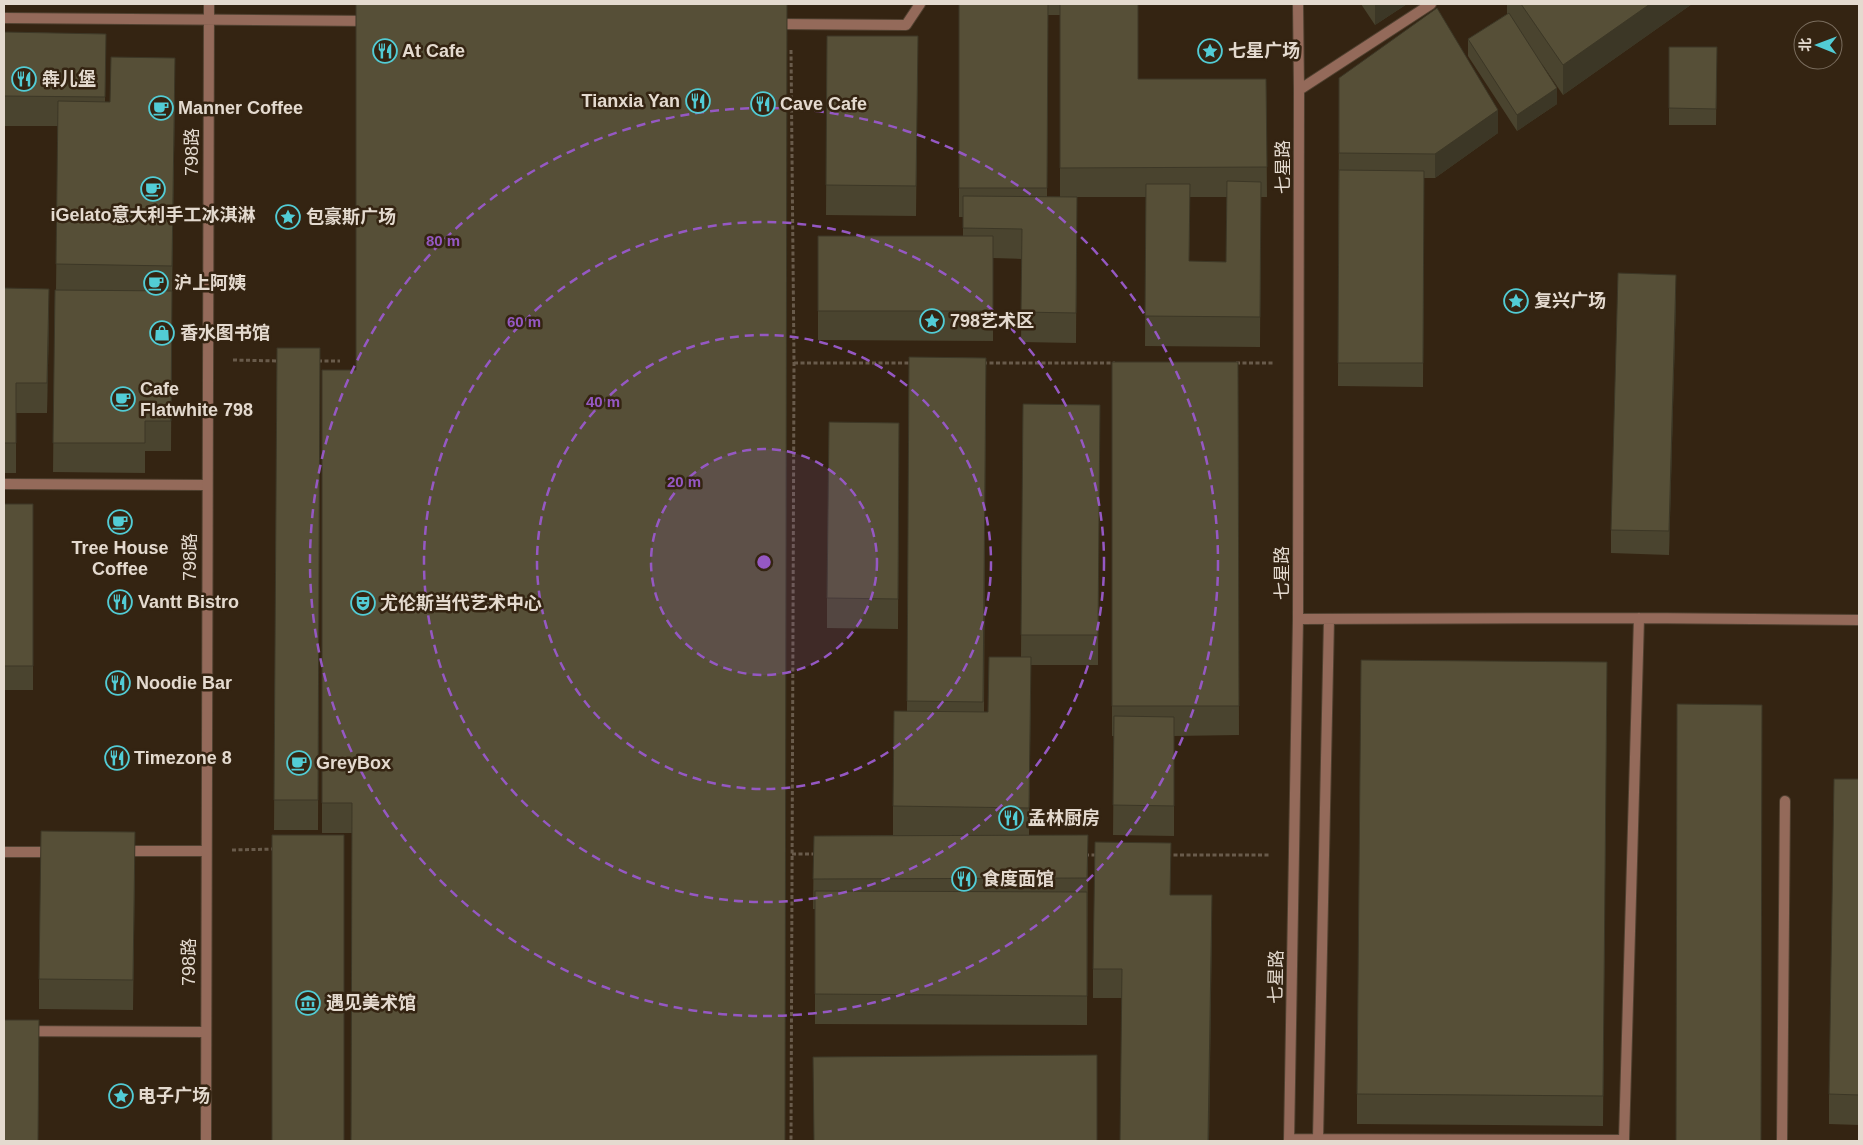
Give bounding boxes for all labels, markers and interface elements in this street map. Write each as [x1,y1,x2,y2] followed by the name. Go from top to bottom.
[1793,20,1843,70] north arrow
[372,38,398,64] restaurant icon: At Cafe
[1197,38,1223,64] place icon: 七星广场
[1797,38,1813,52] text: 北
[402,41,465,61] place label: At Cafe
[1228,41,1300,61] place label: 七星广场
[11,66,37,92] restaurant icon: 犇儿堡
[42,69,96,89] place label: 犇儿堡
[685,88,711,114] restaurant icon: Tianxia Yan
[582,91,680,111] place label: Tianxia Yan
[750,91,776,117] restaurant icon: Cave Cafe
[780,94,867,114] place label: Cave Cafe
[148,95,174,121] cafe icon: Manner Coffee
[178,98,303,118] place label: Manner Coffee
[182,128,202,176] street label: 798路
[1273,140,1293,194] street label: 七星路
[140,176,166,202] cafe icon: iGelato意大利手工冰淇淋
[50,204,256,225] place label: iGelato意大利手工冰淇淋
[275,204,301,230] place icon: 包豪斯广场
[306,206,396,227] place label: 包豪斯广场
[426,232,460,249] text: 80 m
[143,270,169,296] cafe icon: 沪上阿姨
[174,273,246,293] place label: 沪上阿姨
[1503,288,1529,314] place icon: 复兴广场
[1534,291,1606,311] place label: 复兴广场
[919,308,945,334] place icon: 798艺术区
[950,311,1034,331] place label: 798艺术区
[507,313,541,330] text: 60 m
[149,320,175,346] shop icon: 香水图书馆
[180,323,270,343] place label: 香水图书馆
[140,379,253,420] place label: Cafe Flatwhite 798
[110,386,136,412] cafe icon: Cafe Flatwhite 798
[586,393,620,410] text: 40 m
[667,473,701,490] text: 20 m
[107,509,133,535] cafe icon: Tree House Coffee
[180,533,200,581] street label: 798路
[71,538,169,579] place label: Tree House Coffee
[1272,546,1292,600] street label: 七星路
[755,553,773,571] centre of rings
[107,589,133,615] restaurant icon: Vantt Bistro
[350,590,376,616] theatre icon: 尤伦斯当代艺术中心
[138,592,239,612] place label: Vantt Bistro
[380,593,542,613] place label: 尤伦斯当代艺术中心
[105,670,131,696] restaurant icon: Noodie Bar
[136,673,232,693] place label: Noodie Bar
[104,745,130,771] restaurant icon: Timezone 8
[134,748,232,768] place label: Timezone 8
[286,750,312,776] cafe icon: GreyBox
[316,753,391,773] place label: GreyBox
[998,805,1024,831] restaurant icon: 孟林厨房
[1028,808,1100,828] place label: 孟林厨房
[951,866,977,892] restaurant icon: 食度面馆
[982,869,1054,889] place label: 食度面馆
[179,938,199,986] street label: 798路
[1266,950,1286,1004] street label: 七星路
[295,990,321,1016] museum icon: 遇见美术馆
[326,993,416,1013] place label: 遇见美术馆
[108,1083,134,1109] place icon: 电子广场
[138,1086,210,1106] place label: 电子广场

